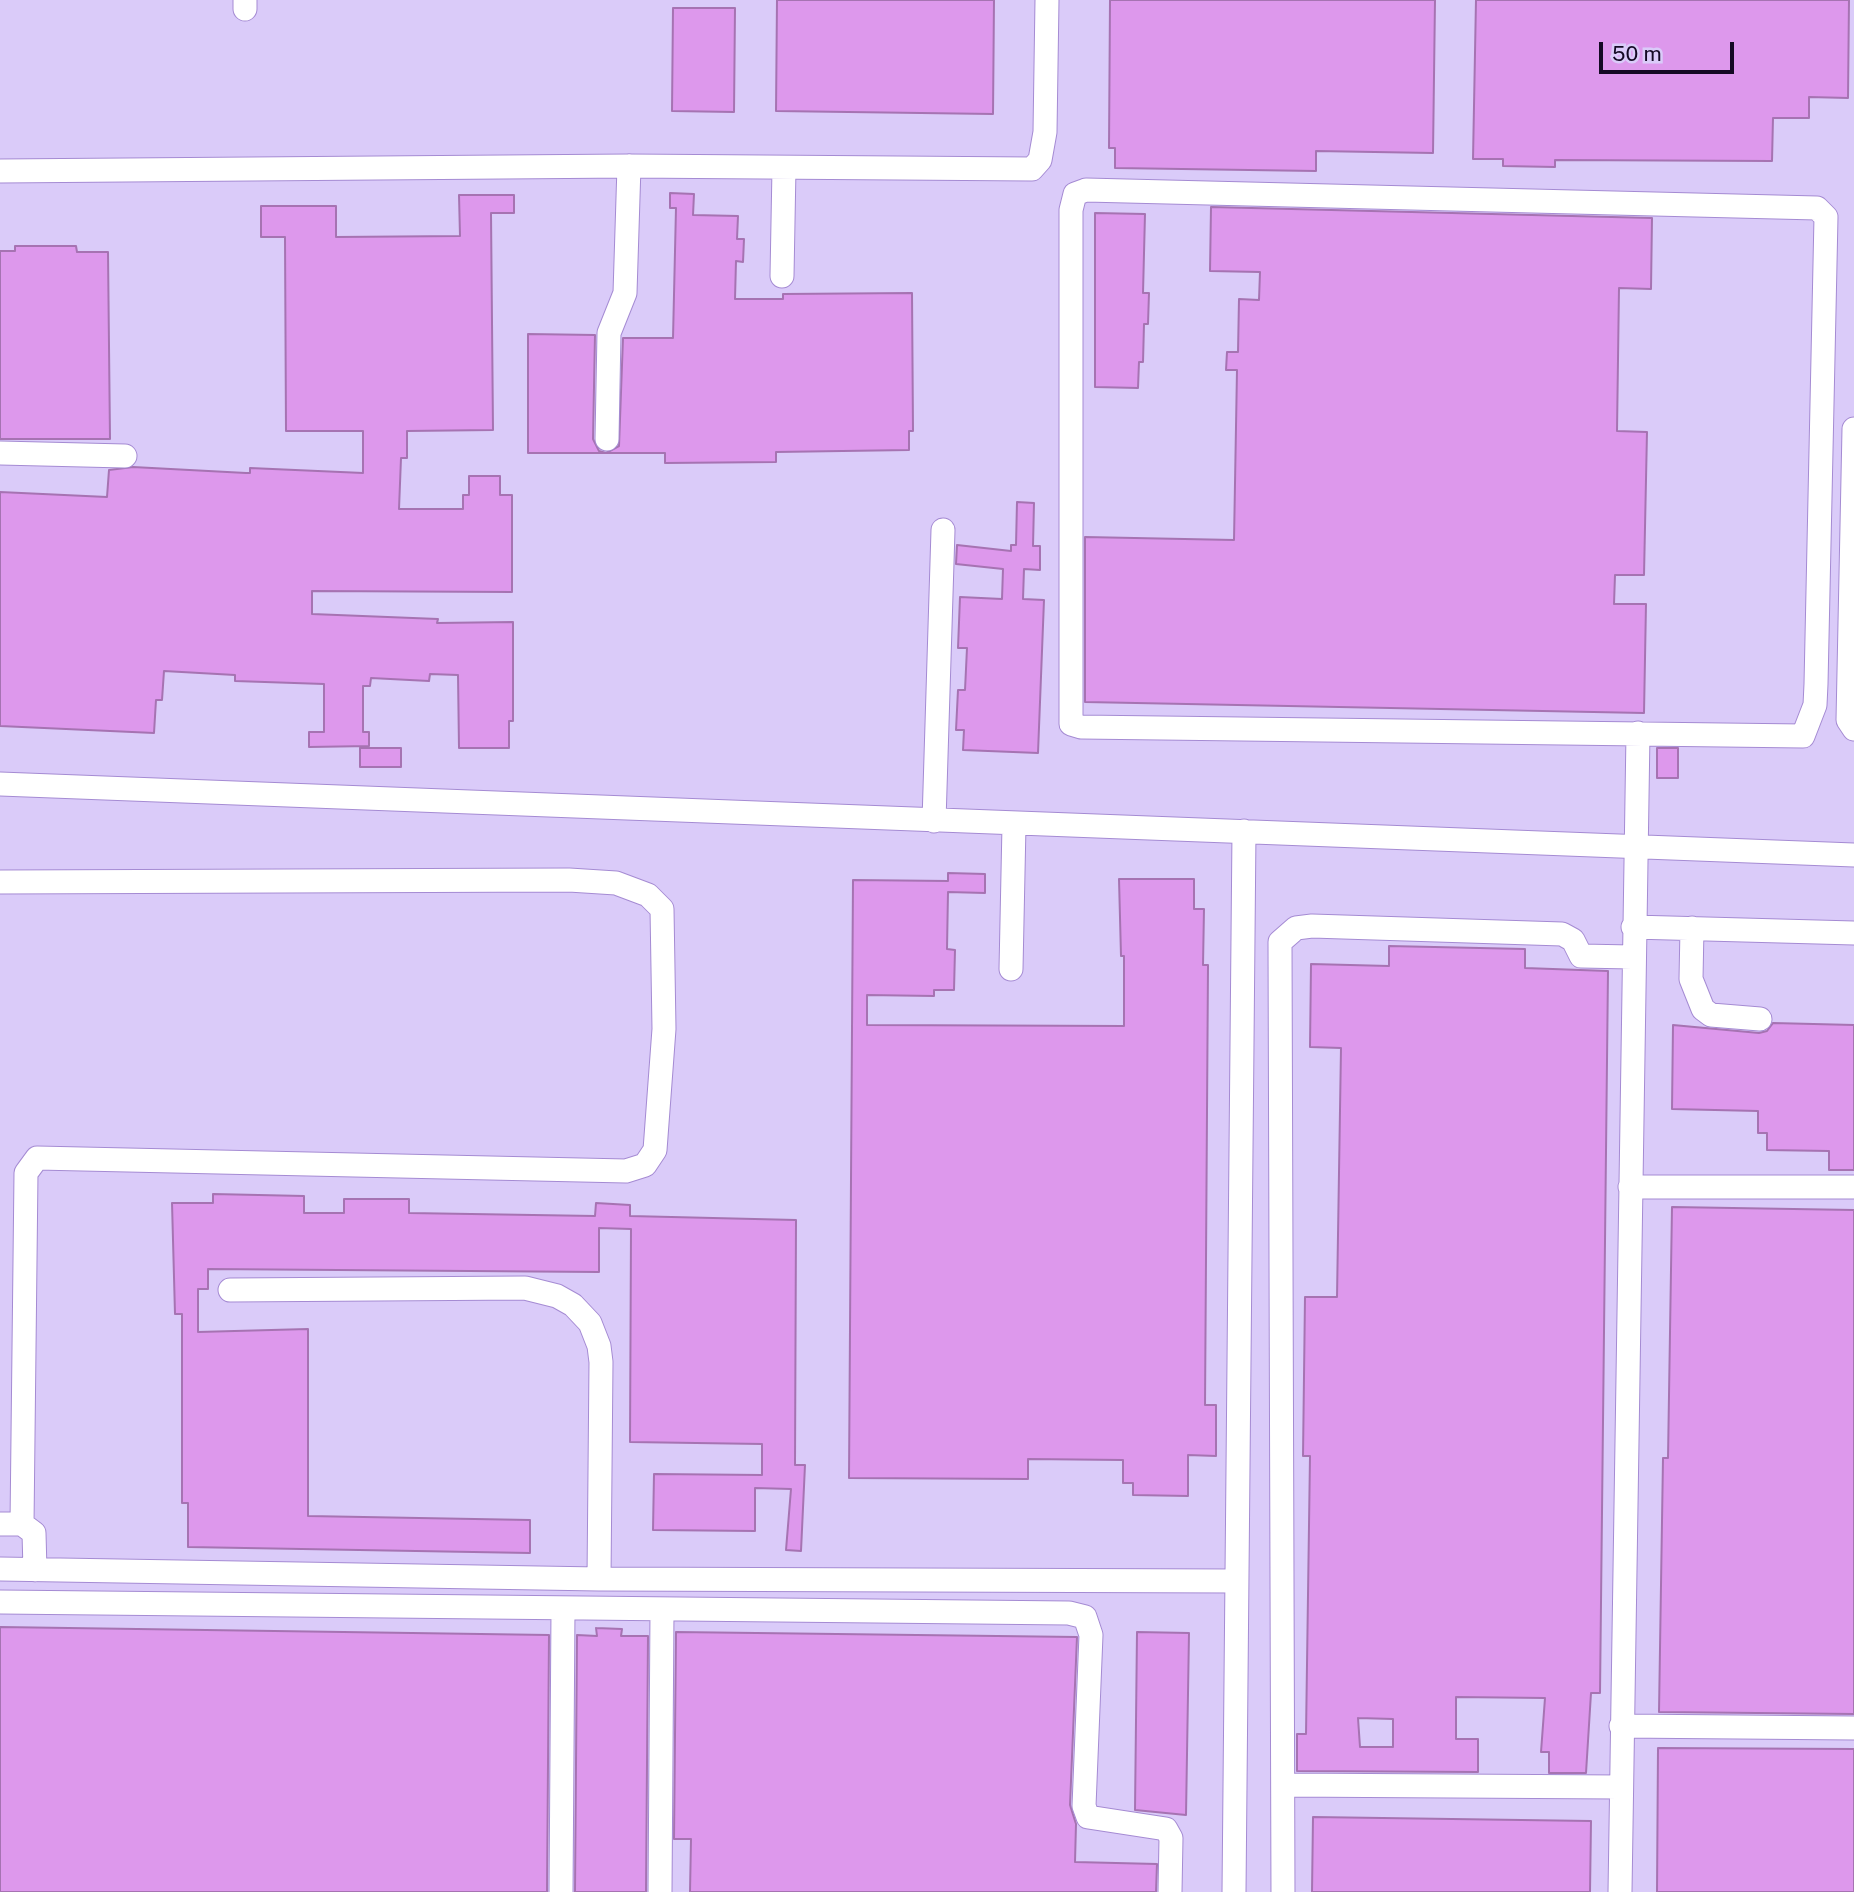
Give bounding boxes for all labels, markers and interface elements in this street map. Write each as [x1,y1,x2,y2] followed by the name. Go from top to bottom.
[1602,28,1737,72] scale bar
[1612,41,1662,66] text: 50 m

